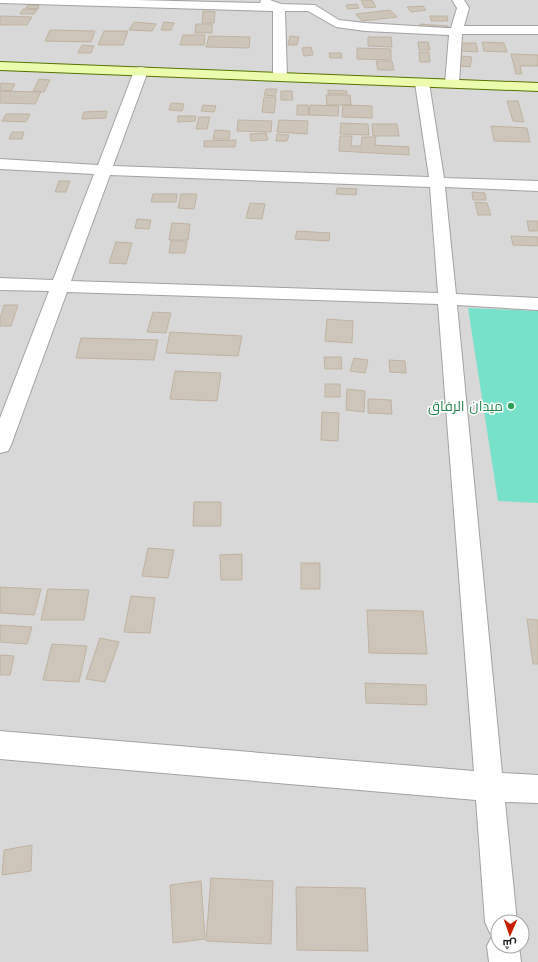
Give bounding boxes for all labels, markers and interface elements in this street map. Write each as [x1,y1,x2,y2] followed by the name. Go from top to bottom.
[428,398,503,415] place label: ميدان الرفاق
[506,401,516,411] marker: ميدان الرفاق
[490,914,530,954] north arrow
[502,937,517,950] text: ش

